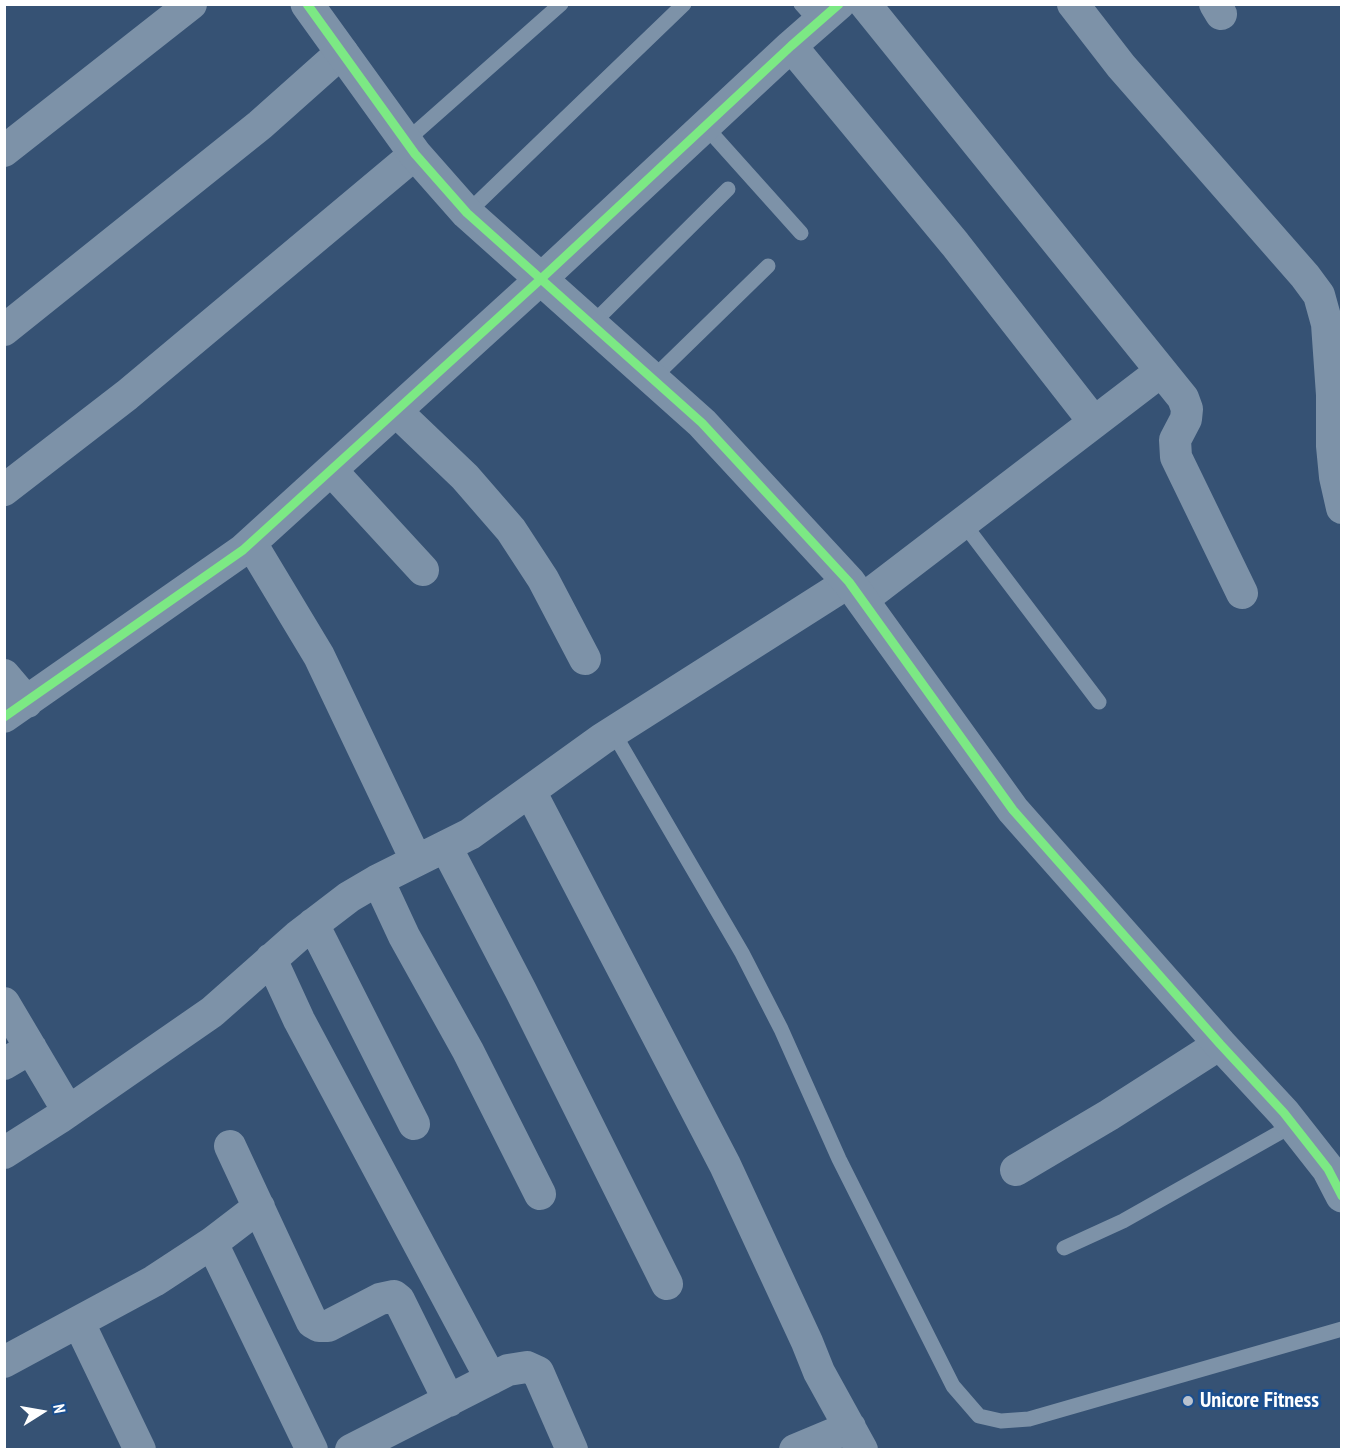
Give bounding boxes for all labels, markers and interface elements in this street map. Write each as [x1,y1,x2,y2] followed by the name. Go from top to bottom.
[12,1382,72,1442] north arrow
[1200,1388,1319,1414] place label: Unicore Fitness
[1181,1394,1195,1408] marker: Unicore Fitness
[49,1402,70,1415] text: N

